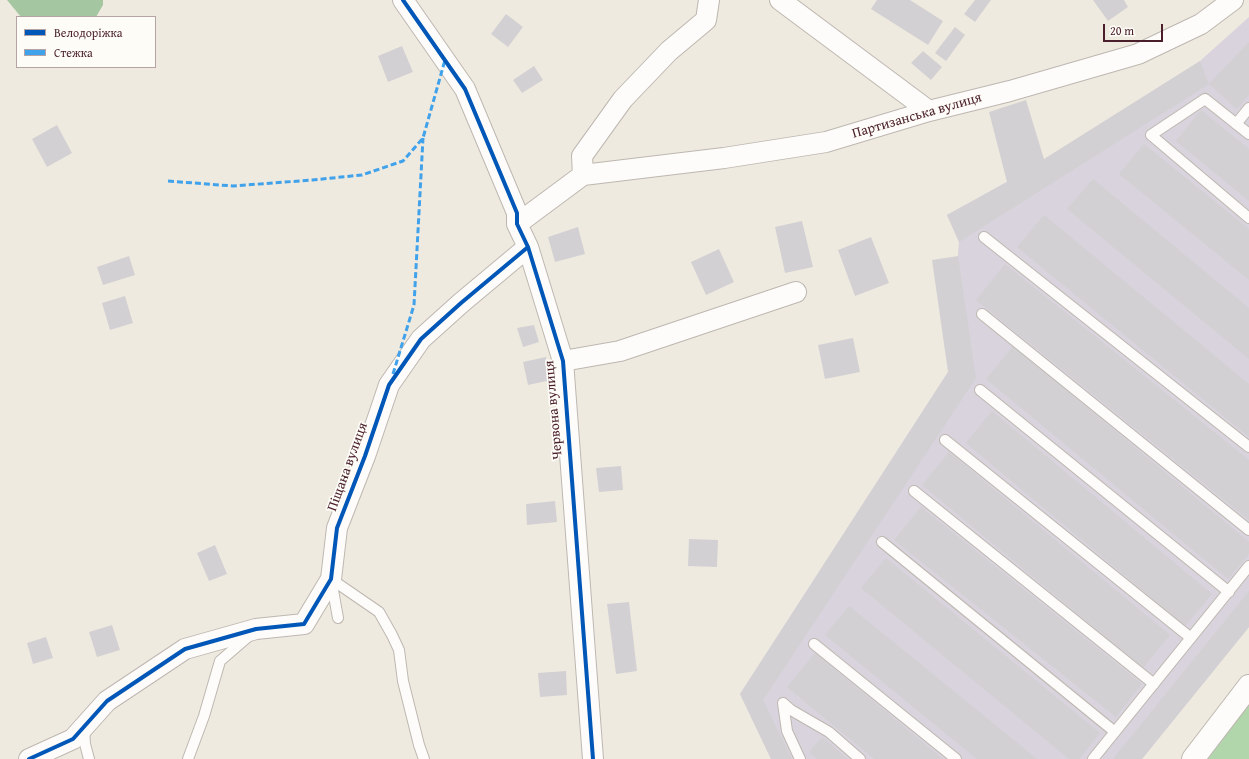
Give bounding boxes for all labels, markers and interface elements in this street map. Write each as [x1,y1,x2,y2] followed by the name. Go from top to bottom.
[16,16,156,68] legend
[1105,16,1165,42] scale bar
[1110,22,1134,39] text: 20 m
[54,24,122,41] text: Велодоріжка
[54,44,93,61] text: Стежка
[850,89,984,143] street label: Партизанська вулиця
[541,360,567,460] street label: Червона вулиця
[324,420,372,514] street label: Піщана вулиця

